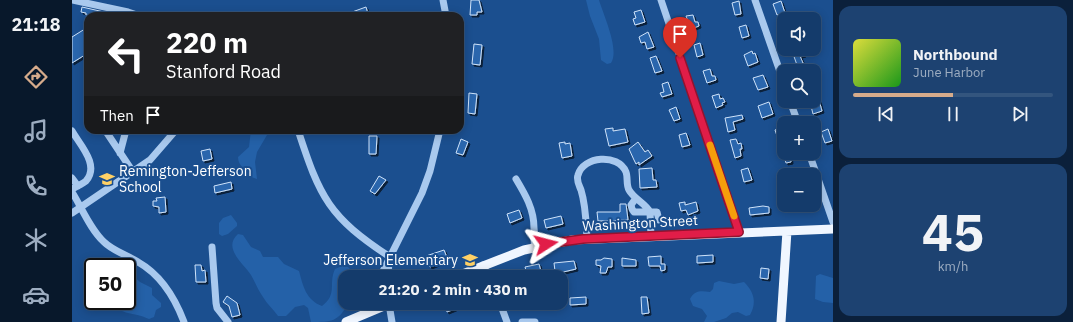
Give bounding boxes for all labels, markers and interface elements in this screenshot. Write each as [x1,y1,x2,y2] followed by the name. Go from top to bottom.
[777,12,821,212] map controls
[777,12,821,56] button: sound
[11,13,61,36] text: 21:18
[663,17,697,58] pin
[669,23,691,45] icon: arrive
[166,24,248,61] text: 220 m
[100,28,152,80] icon: left
[913,45,998,64] text: Northbound
[166,60,281,83] text: Stanford Road
[22,63,50,91] icon: directions
[777,64,821,108] button: search
[913,64,985,81] text: June Harbor
[875,103,897,125] icon: previous
[942,103,964,125] icon: pause
[1009,103,1031,125] icon: next
[142,104,164,126] icon: arrive
[100,106,134,125] text: Then
[777,116,821,160] button: +
[22,117,50,145] icon: music
[119,162,252,196] place label: Remington-Jefferson School
[777,168,821,212] button: −
[98,170,116,188] school or university icon: Remington-Jefferson School
[22,172,50,200] icon: phone
[922,198,984,265] text: 45
[582,211,698,235] street label: Washington Street
[525,223,567,265] position arrow
[22,226,50,254] icon: climate
[323,251,458,269] place label: Jefferson Elementary
[461,251,479,269] school or university icon: Jefferson Elementary
[84,258,136,310] speed limit sign: 50
[938,258,968,275] text: km/h
[379,280,527,299] text: 21:20 · 2 min · 430 m
[22,281,50,309] icon: car

